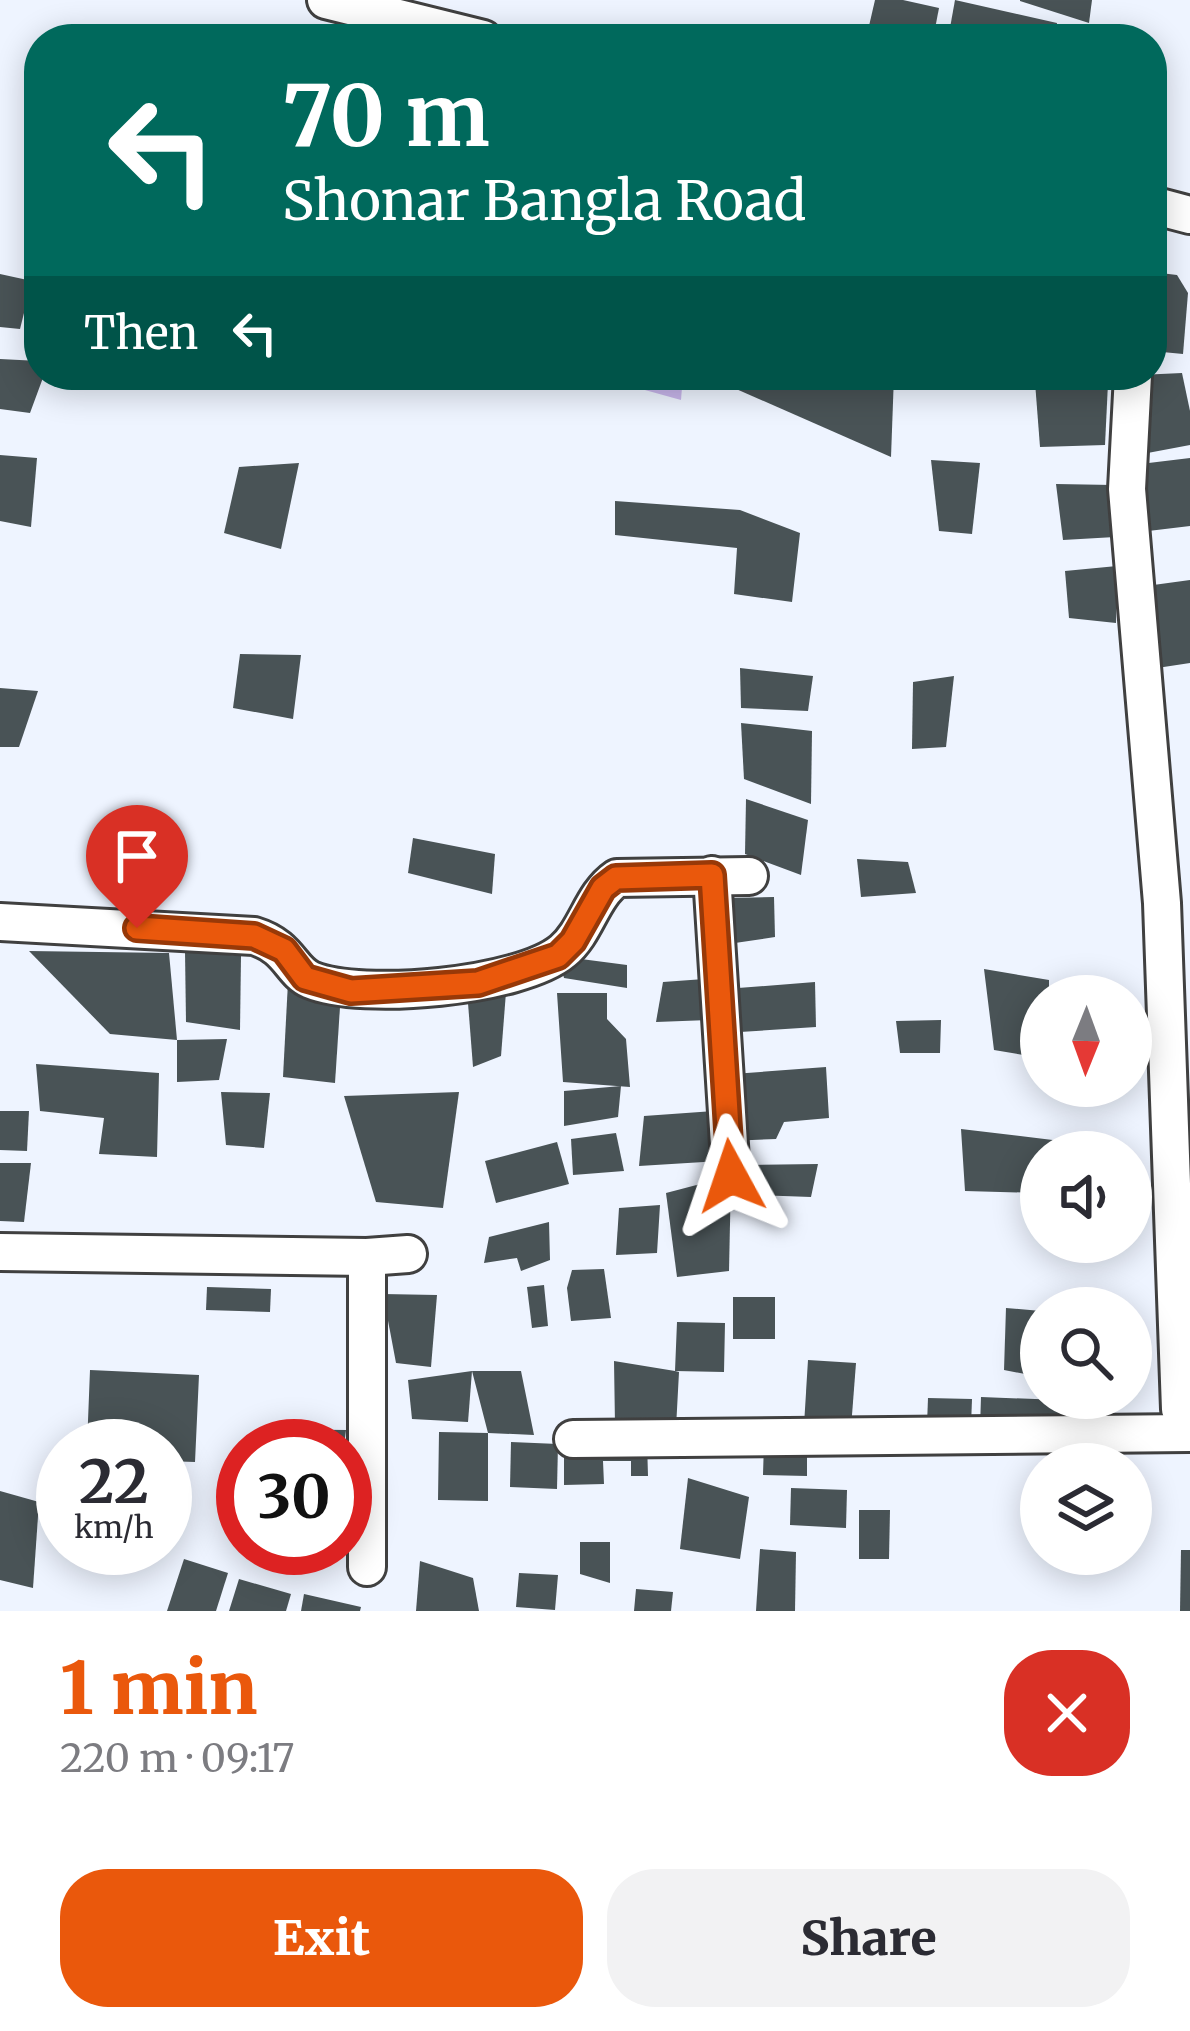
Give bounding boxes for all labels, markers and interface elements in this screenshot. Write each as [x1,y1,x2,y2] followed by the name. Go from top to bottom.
[282,63,490,169] text: 70 m
[84,72,240,228] icon: left
[282,167,806,235] text: Shonar Bangla Road
[222,300,288,366] icon: left
[84,305,198,361] text: Then
[86,805,188,928] pin
[104,823,170,889] icon: arrive
[1020,975,1152,1107] north arrow
[1020,975,1152,1575] map controls
[668,1113,794,1239] position arrow
[1020,1131,1152,1263] button: sound
[1020,1287,1152,1419] button: search
[216,1419,372,1575] speed limit sign: 30
[1020,1443,1152,1575] button: layers
[79,1444,149,1519] text: 22
[74,1508,154,1546] text: km/h
[60,1643,257,1734] text: 1 min
[1004,1650,1130,1776] button: close
[60,1734,294,1783] text: 220 m · 09:17
[60,1869,583,2007] button: Exit
[607,1869,1130,2007] button: Share

